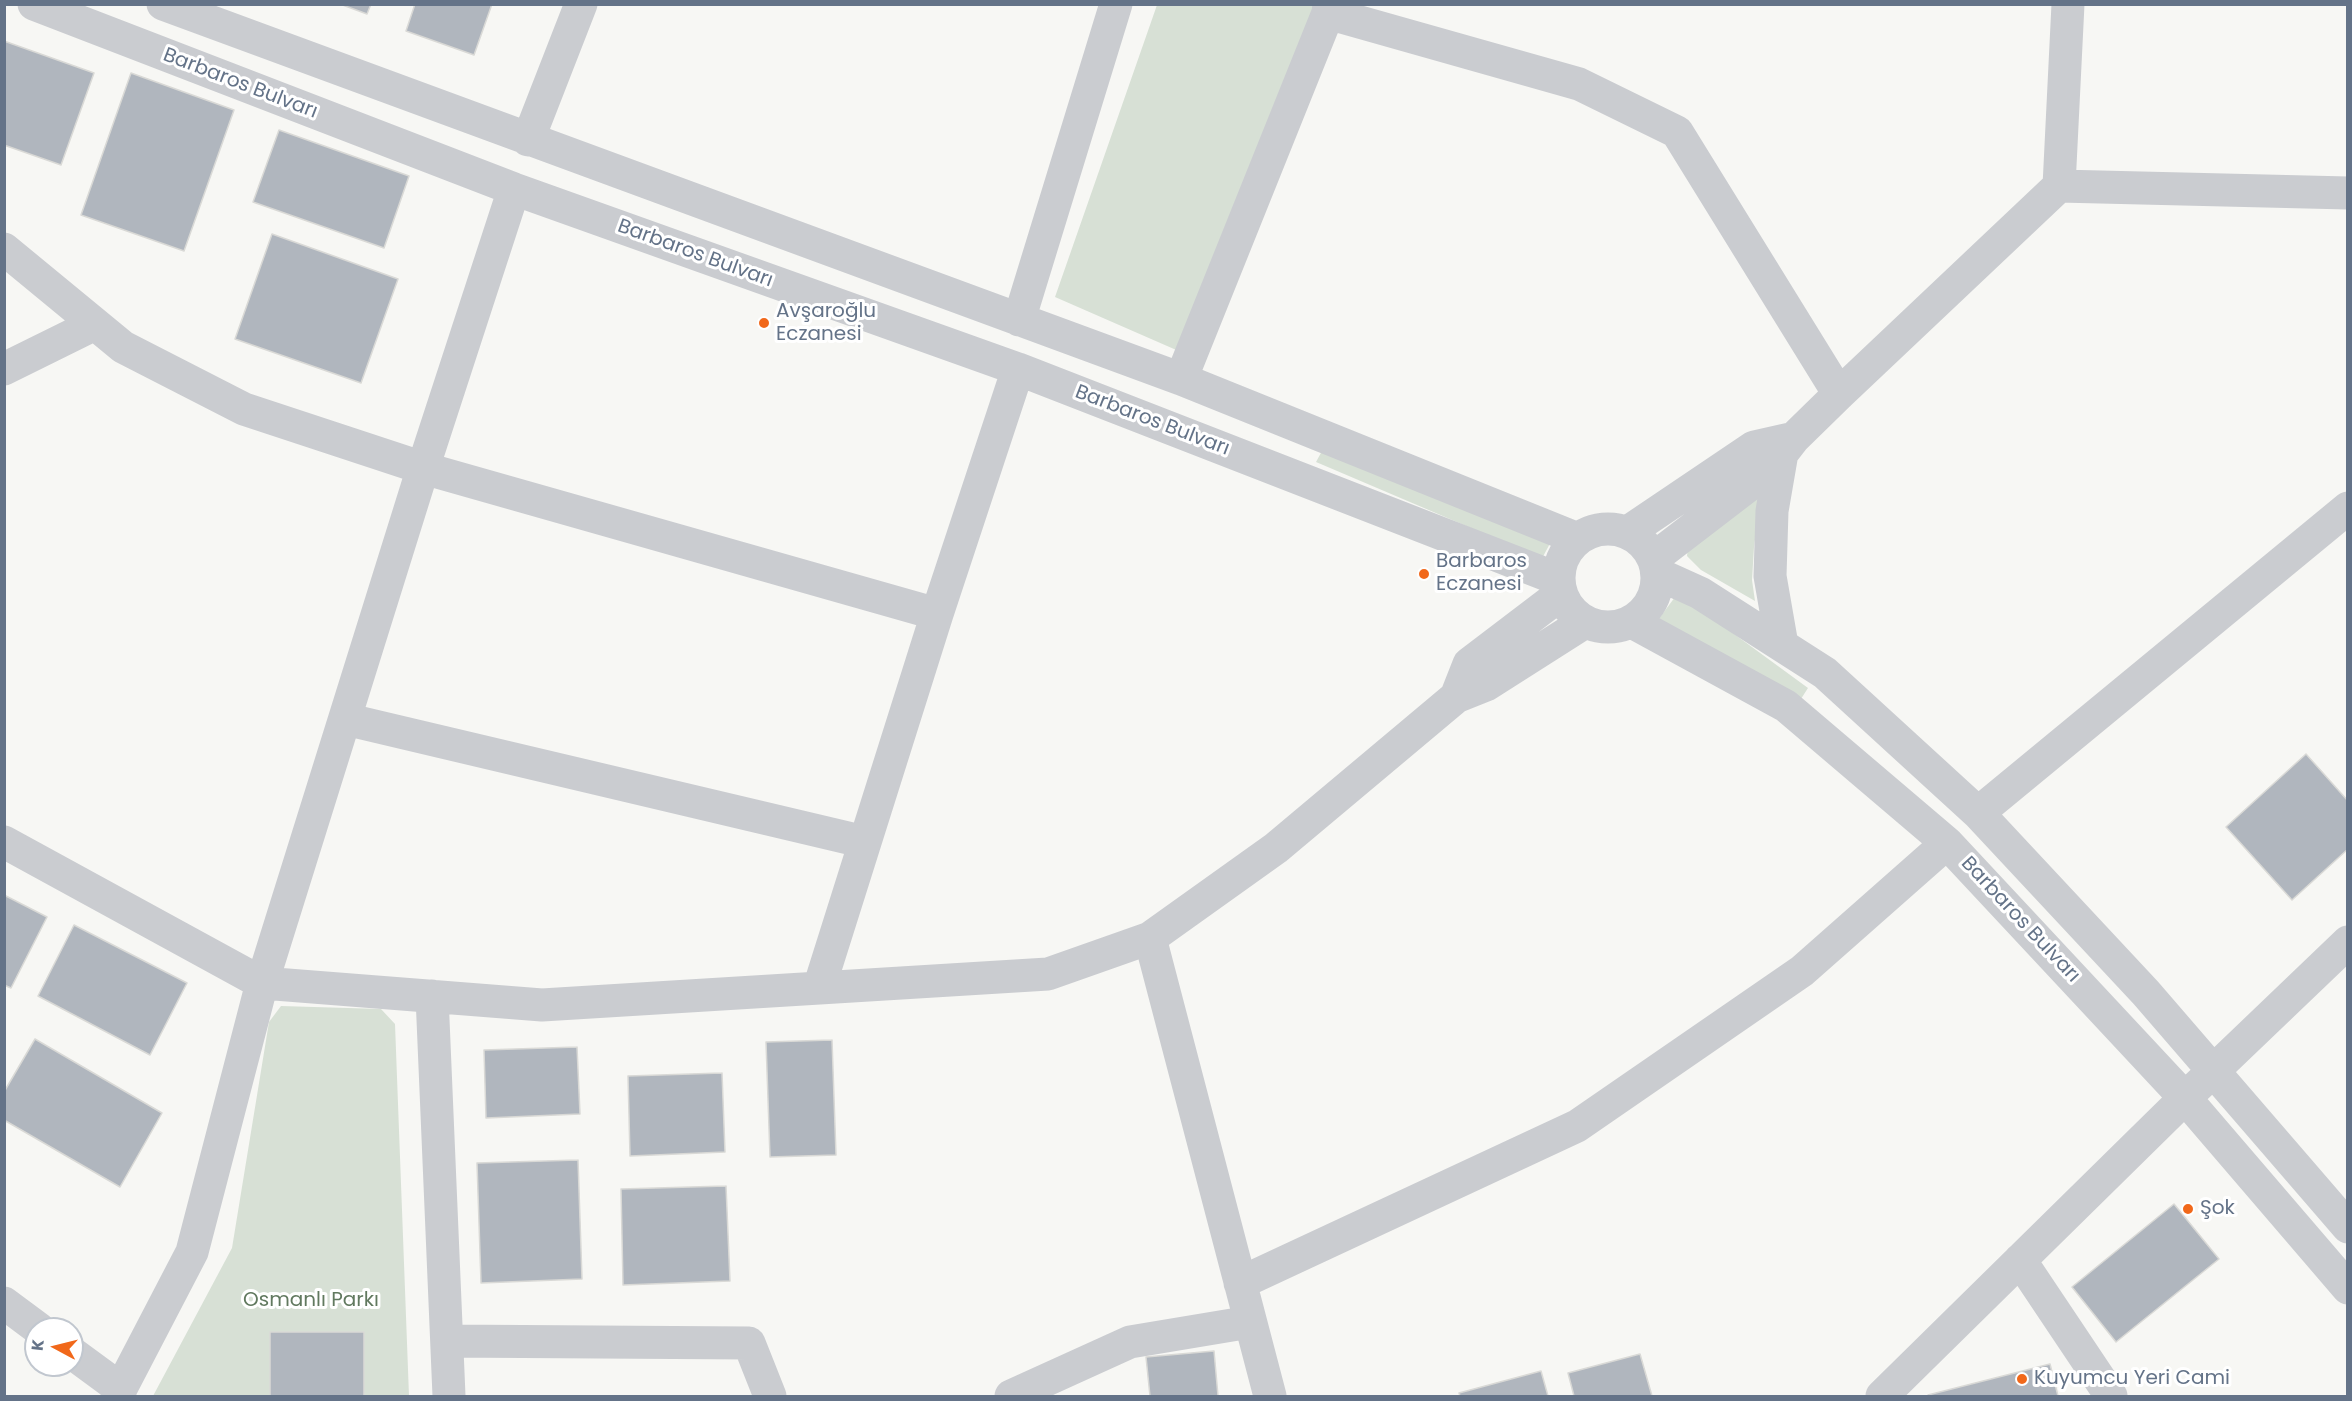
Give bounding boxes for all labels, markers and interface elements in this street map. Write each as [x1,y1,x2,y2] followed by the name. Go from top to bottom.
[159,44,321,124] street label: Barbaros Bulvarı
[614,215,776,293] street label: Barbaros Bulvarı
[776,300,876,347] place label: Avşaroğlu Eczanesi
[757,316,771,330] marker: Avşaroğlu Eczanesi
[1071,381,1233,461] street label: Barbaros Bulvarı
[1436,550,1527,597] place label: Barbaros Eczanesi
[1417,567,1431,581] marker: Barbaros Eczanesi
[1955,852,2085,988] street label: Barbaros Bulvarı
[2200,1197,2235,1221] place label: Şok
[2181,1202,2195,1216] marker: Şok
[243,1289,379,1313] park label: Osmanlı Parkı
[24,1317,84,1377] north arrow
[26,1338,50,1352] text: K
[2034,1367,2230,1391] place label: Kuyumcu Yeri Cami
[2015,1372,2029,1386] marker: Kuyumcu Yeri Cami

